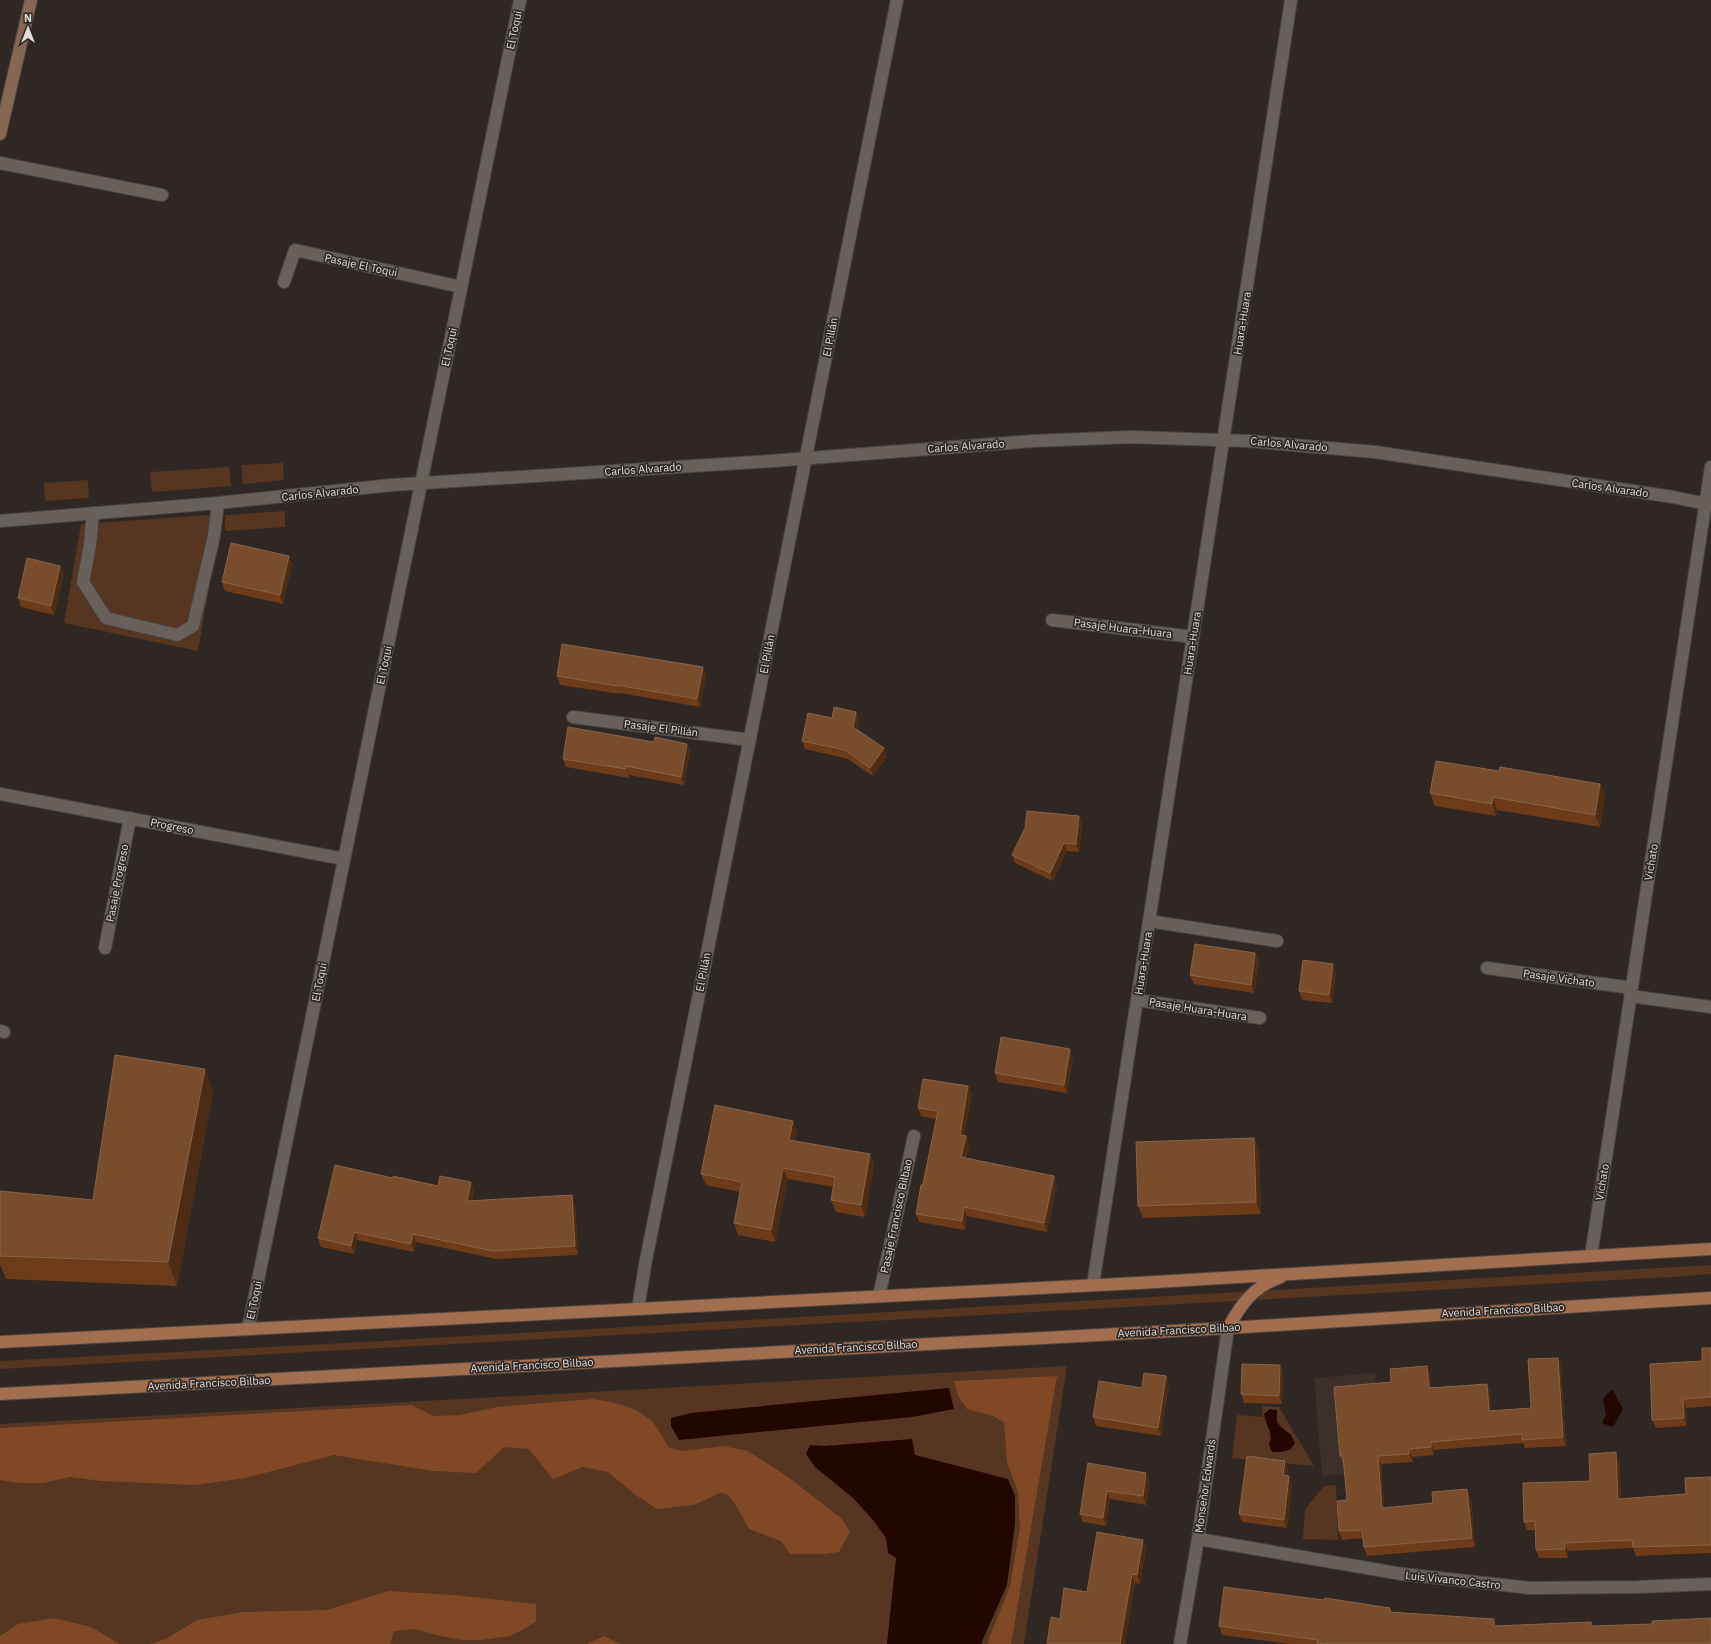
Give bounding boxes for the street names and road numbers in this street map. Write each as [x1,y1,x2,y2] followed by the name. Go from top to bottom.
[503,9,525,51] street label: El Toqui
[323,250,399,280] street label: Pasaje El Toqui
[1230,290,1254,356] street label: Huara-Huara
[819,316,841,358] street label: El Pillán
[438,326,460,368] street label: El Toqui
[1250,434,1328,454] street label: Carlos Alvarado
[927,436,1005,456] street label: Carlos Alvarado
[604,459,682,479] street label: Carlos Alvarado
[1571,476,1649,500] street label: Carlos Alvarado
[281,482,359,504] street label: Carlos Alvarado
[1180,610,1204,676] street label: Huara-Huara
[1073,615,1173,641] street label: Pasaje Huara-Huara
[756,633,778,675] street label: El Pillán
[373,644,395,686] street label: El Toqui
[623,717,699,739] street label: Pasaje El Pillán
[149,815,195,837] street label: Progreso
[103,843,131,923] street label: Pasaje Progreso
[1641,843,1661,881] street label: Vichato
[1131,930,1155,996] street label: Huara-Huara
[692,951,714,993] street label: El Pillán
[308,961,330,1003] street label: El Toqui
[1522,966,1596,990] street label: Pasaje Vichato
[1148,994,1248,1024] street label: Pasaje Huara-Huara
[877,1158,915,1274] street label: Pasaje Francisco Bilbao
[1592,1163,1612,1201] street label: Vichato
[243,1279,265,1321] street label: El Toqui
[1441,1300,1565,1320] street label: Avenida Francisco Bilbao
[1117,1320,1241,1340] street label: Avenida Francisco Bilbao
[794,1337,918,1357] street label: Avenida Francisco Bilbao
[470,1355,594,1375] street label: Avenida Francisco Bilbao
[147,1373,271,1393] street label: Avenida Francisco Bilbao
[1191,1438,1219,1534] street label: Monseñor Edwards
[1405,1568,1501,1592] street label: Luis Vivanco Castro

